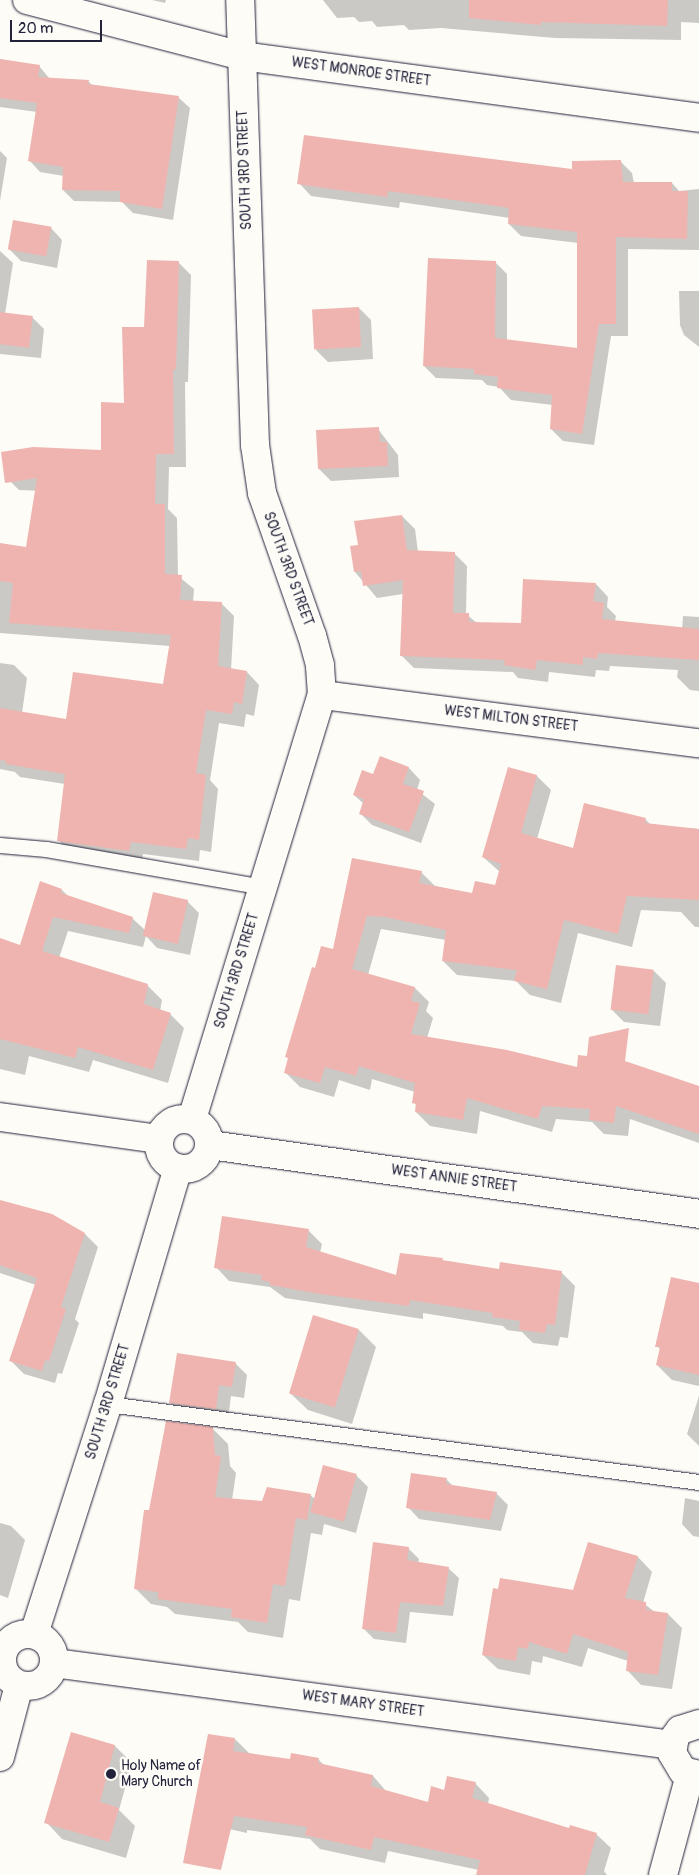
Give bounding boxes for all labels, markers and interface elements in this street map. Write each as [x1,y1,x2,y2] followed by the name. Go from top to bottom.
[12,10,105,42] scale bar
[18,19,53,38] text: 20 m
[290,54,432,90] street label: WEST MONROE STREET
[235,110,255,230] street label: SOUTH 3RD STREET
[260,510,316,628] street label: SOUTH 3RD STREET
[443,702,579,736] street label: WEST MILTON STREET
[211,911,263,1031] street label: SOUTH 3RD STREET
[390,1162,518,1196] street label: WEST ANNIE STREET
[82,1342,134,1462] street label: SOUTH 3RD STREET
[301,1687,425,1721] street label: WEST MARY STREET
[121,1758,201,1790] place label: Holy Name of Mary Church
[105,1768,117,1780] marker: Holy Name of Mary Church

